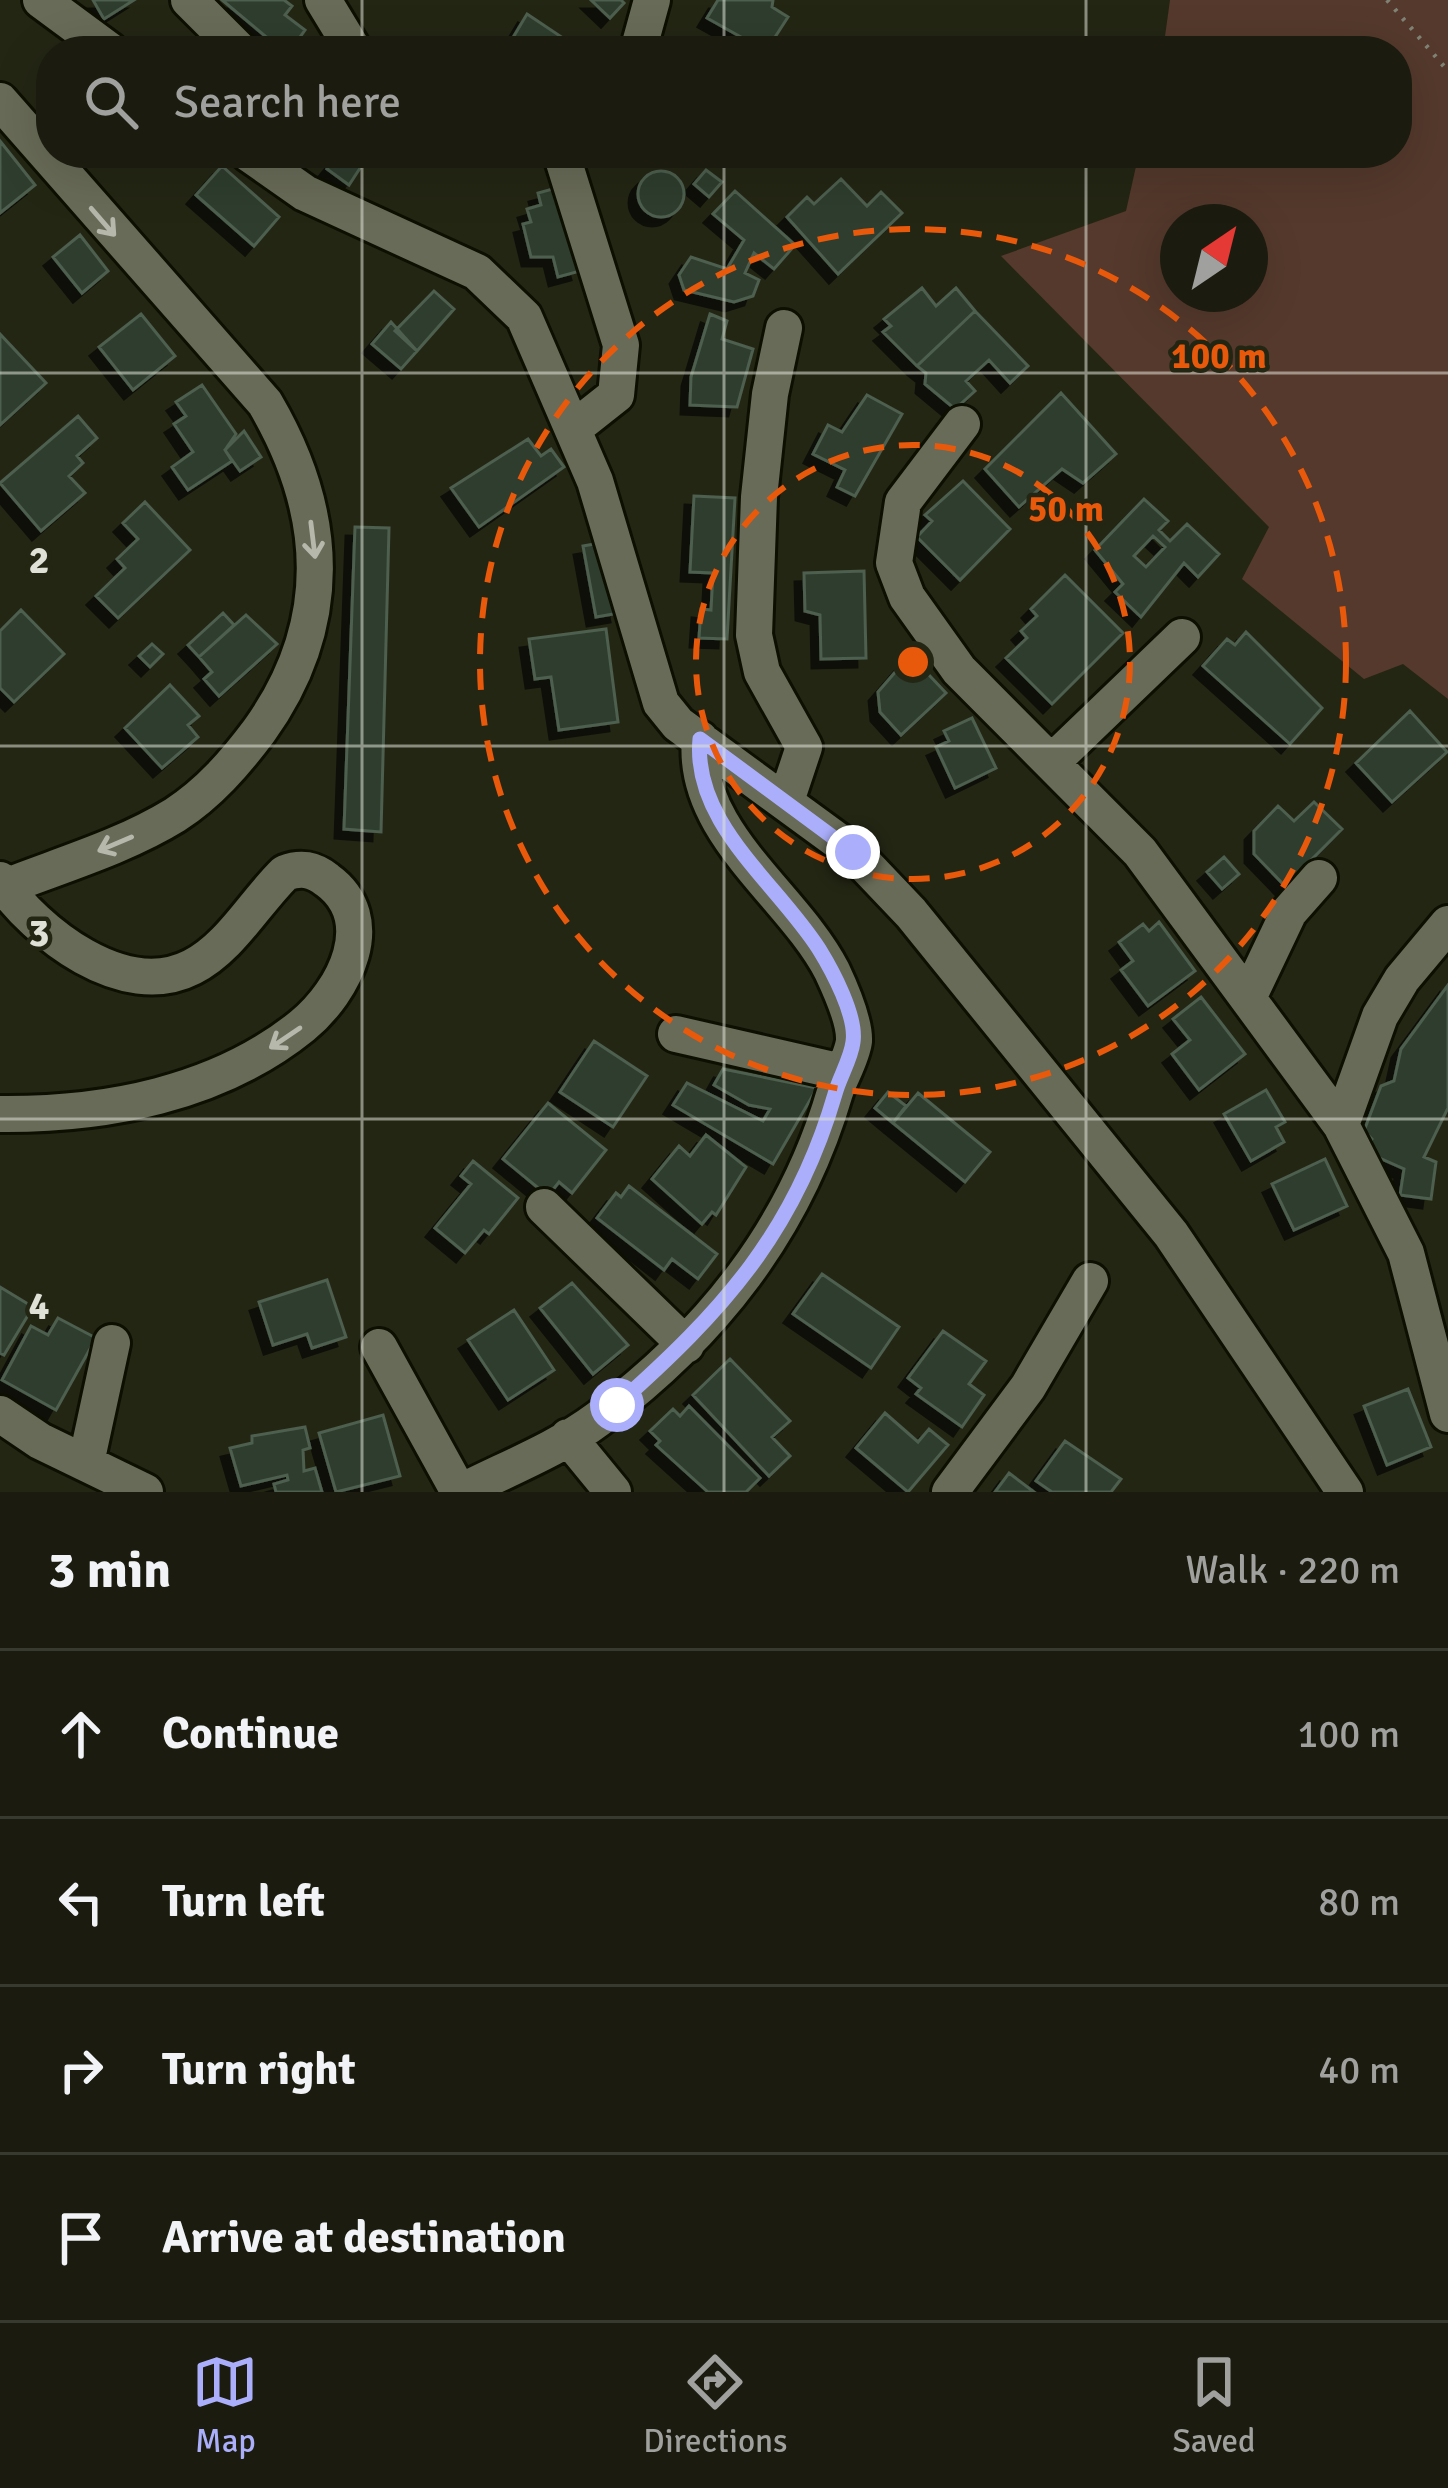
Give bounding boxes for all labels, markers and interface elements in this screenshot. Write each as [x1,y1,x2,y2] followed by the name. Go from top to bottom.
[36,36,1412,168] search box
[78,69,144,135] icon: search
[174,75,401,130] text: Search here
[1160,204,1268,312] north arrow
[89,206,116,237] one-way arrow
[1171,334,1267,379] text: 100 m
[1028,487,1104,532] text: 50 m
[303,520,325,559] one-way arrow
[28,536,50,584] text: 2
[892,641,934,683] centre of rings
[826,825,880,879] route end
[98,834,134,856] one-way arrow
[28,909,50,957] text: 3
[269,1025,303,1050] one-way arrow
[28,1282,50,1330] text: 4
[590,1378,644,1432] route start
[48,1539,171,1602] text: 3 min
[1186,1546,1400,1594] text: Walk · 220 m
[48,1701,114,1767] icon: ahead
[162,1706,339,1761] text: Continue
[1297,1710,1400,1758] text: 100 m
[48,1869,114,1935] icon: left
[162,1874,325,1929] text: Turn left
[1318,1878,1400,1926] text: 80 m
[48,2037,114,2103] icon: right
[162,2042,356,2097] text: Turn right
[1318,2046,1400,2094] text: 40 m
[48,2205,114,2271] icon: arrive
[162,2210,566,2265] text: Arrive at destination
[192,2349,258,2462] tab: Map
[643,2349,788,2462] tab: Directions
[1172,2349,1256,2462] tab: Saved

